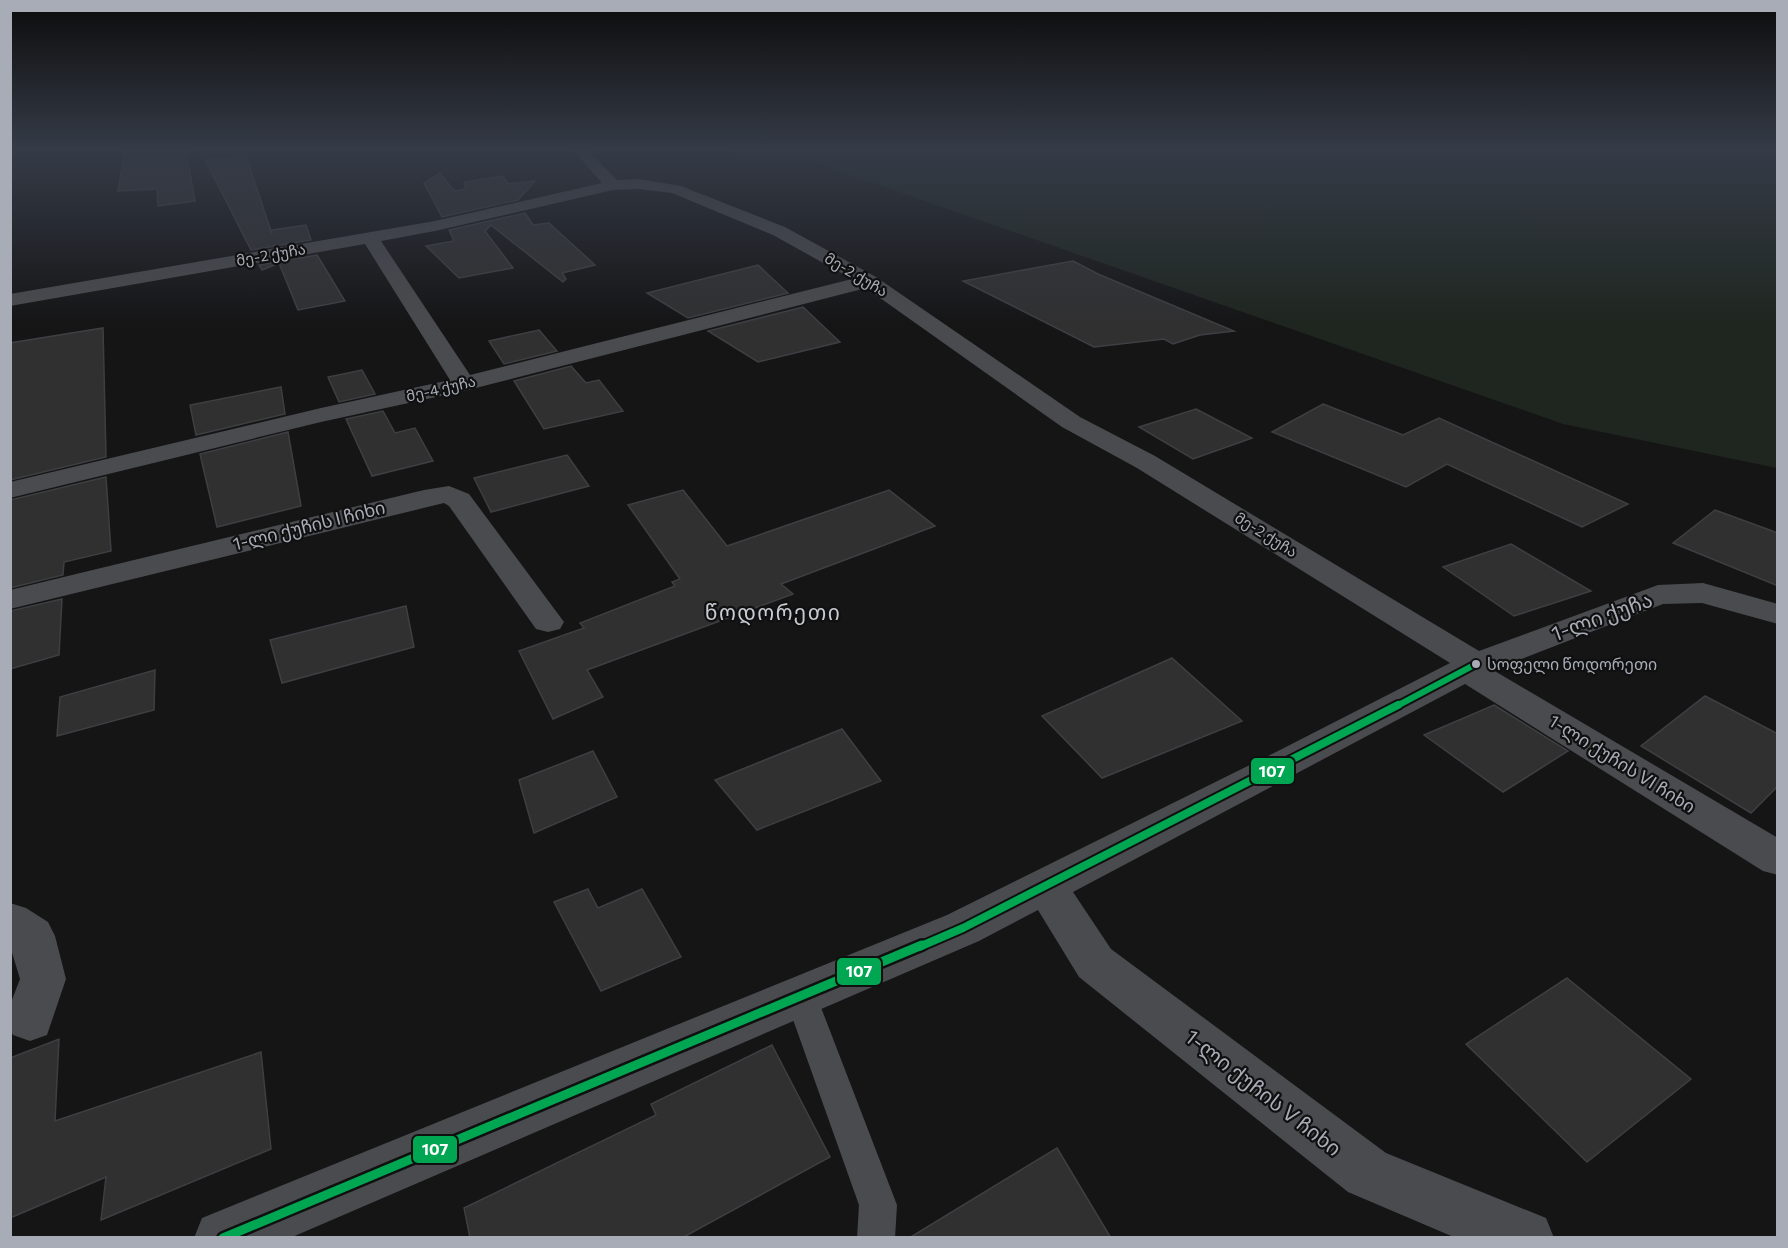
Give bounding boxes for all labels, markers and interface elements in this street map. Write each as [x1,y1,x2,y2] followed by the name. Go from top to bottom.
[235,239,307,270] street label: მე-2 ქუჩა
[821,248,891,301] street label: მე-2 ქუჩა
[404,371,478,406] street label: მე-4 ქუჩა
[230,495,387,556] street label: 1-ლი ქუჩის I ჩიხი
[1231,508,1301,561] street label: მე-2 ქუჩა
[1547,586,1656,647] street label: 1-ლი ქუჩა
[705,599,841,626] district label: წოდორეთი
[1487,654,1657,675] place label: სოფელი წოდორეთი
[1470,658,1482,670] marker: სოფელი წოდორეთი
[1545,709,1700,818] street label: 1-ლი ქუჩის VI ჩიხი
[1250,757,1295,785] line badge: 107
[1259,761,1285,780] text: 107
[836,957,882,986] line badge: 107
[846,961,872,980] text: 107
[1180,1023,1347,1162] street label: 1-ლი ქუჩის V ჩიხი
[412,1135,458,1164] line badge: 107
[422,1139,448,1158] text: 107

